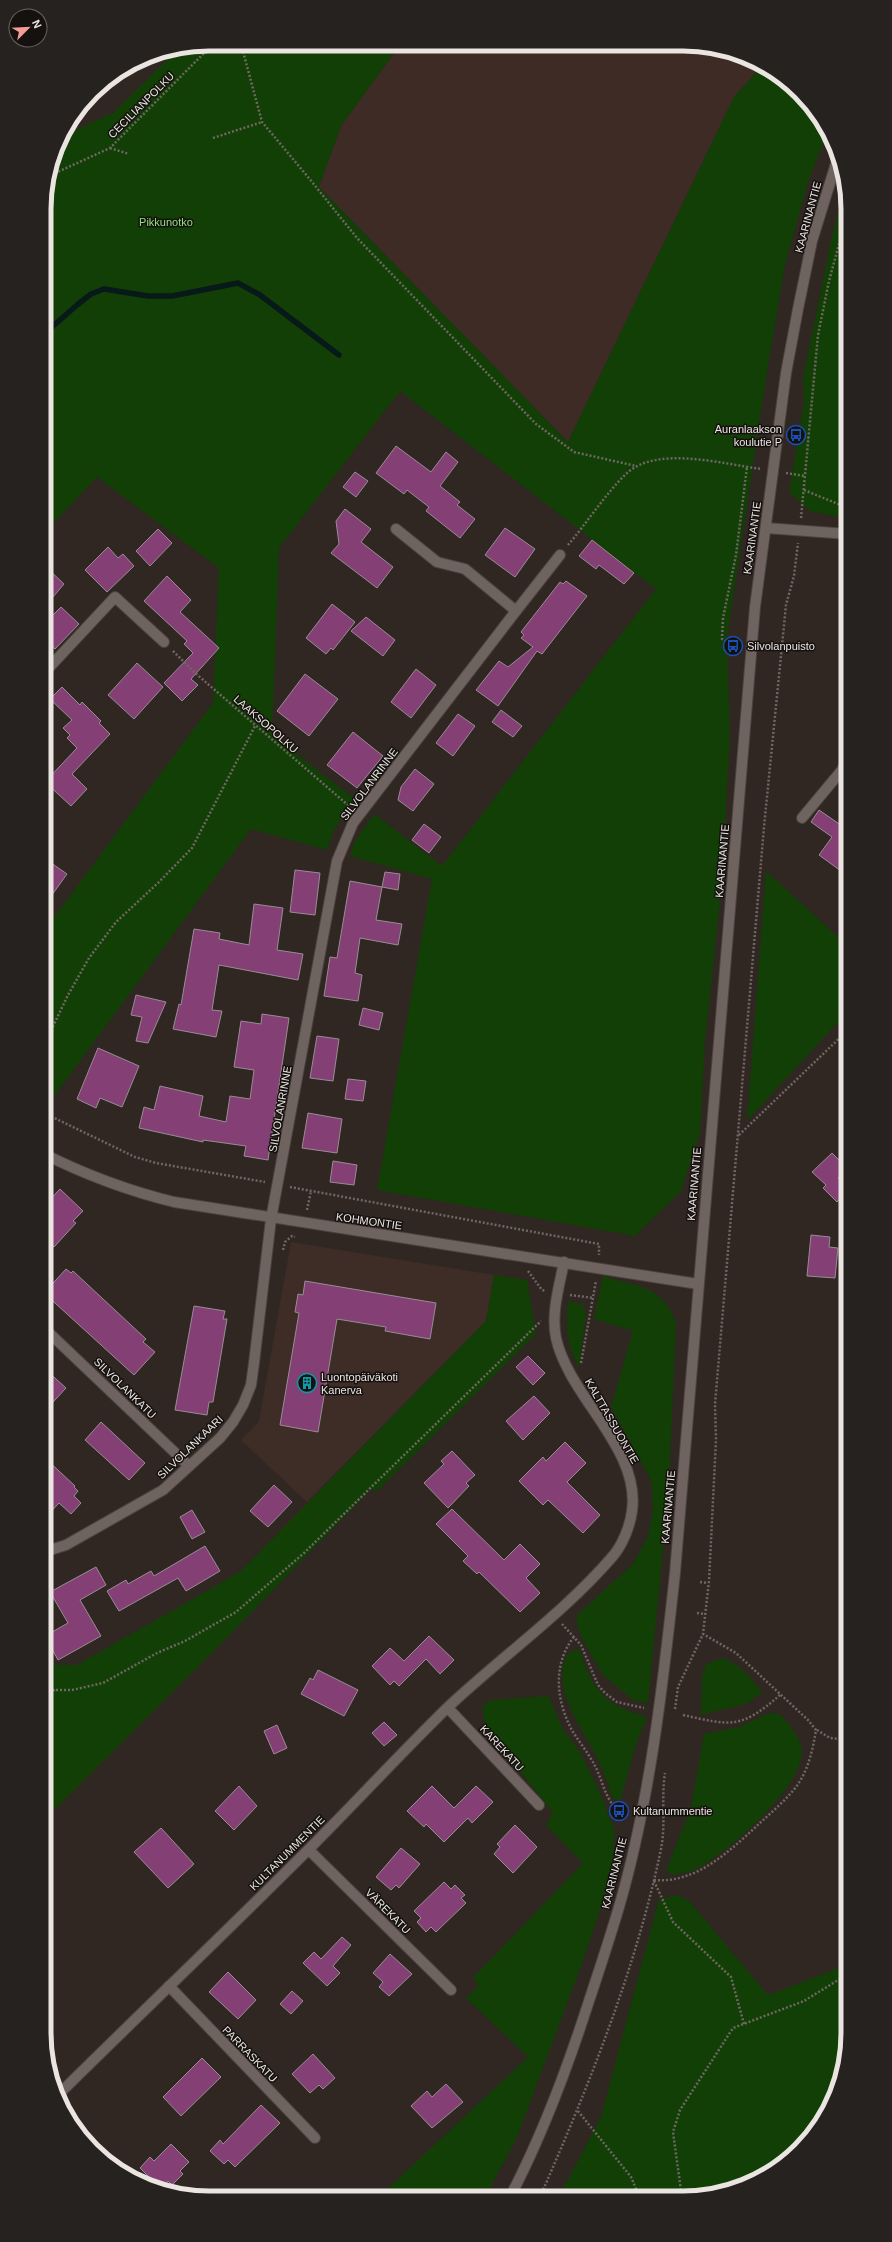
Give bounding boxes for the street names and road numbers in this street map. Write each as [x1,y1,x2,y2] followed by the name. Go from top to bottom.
[106,70,176,140] street label: CECILIANPOLKU
[793,180,823,254] street label: KAARINANTIE
[741,501,763,575] street label: KAARINANTIE
[231,693,301,755] street label: LAAKSOPOLKU
[338,746,400,822] street label: SILVOLANRINNE
[713,824,731,898] street label: KAARINANTIE
[267,1065,293,1153] street label: SILVOLANRINNE
[685,1147,703,1221] street label: KAARINANTIE
[335,1210,403,1232] street label: KOHMONTIE
[92,1355,159,1421] street label: SILVOLANKATU
[583,1376,641,1466] street label: KALTTASSUONTIE
[155,1413,225,1481] street label: SILVOLANKAARI
[659,1470,677,1544] street label: KAARINANTIE
[478,1723,526,1774] street label: KAREKATU
[247,1813,327,1893] street label: KULTANUMMENTIE
[599,1836,629,1910] street label: KAARINANTIE
[363,1886,413,1936] street label: VÄREKATU
[220,2024,280,2084] street label: PARRASKATU

